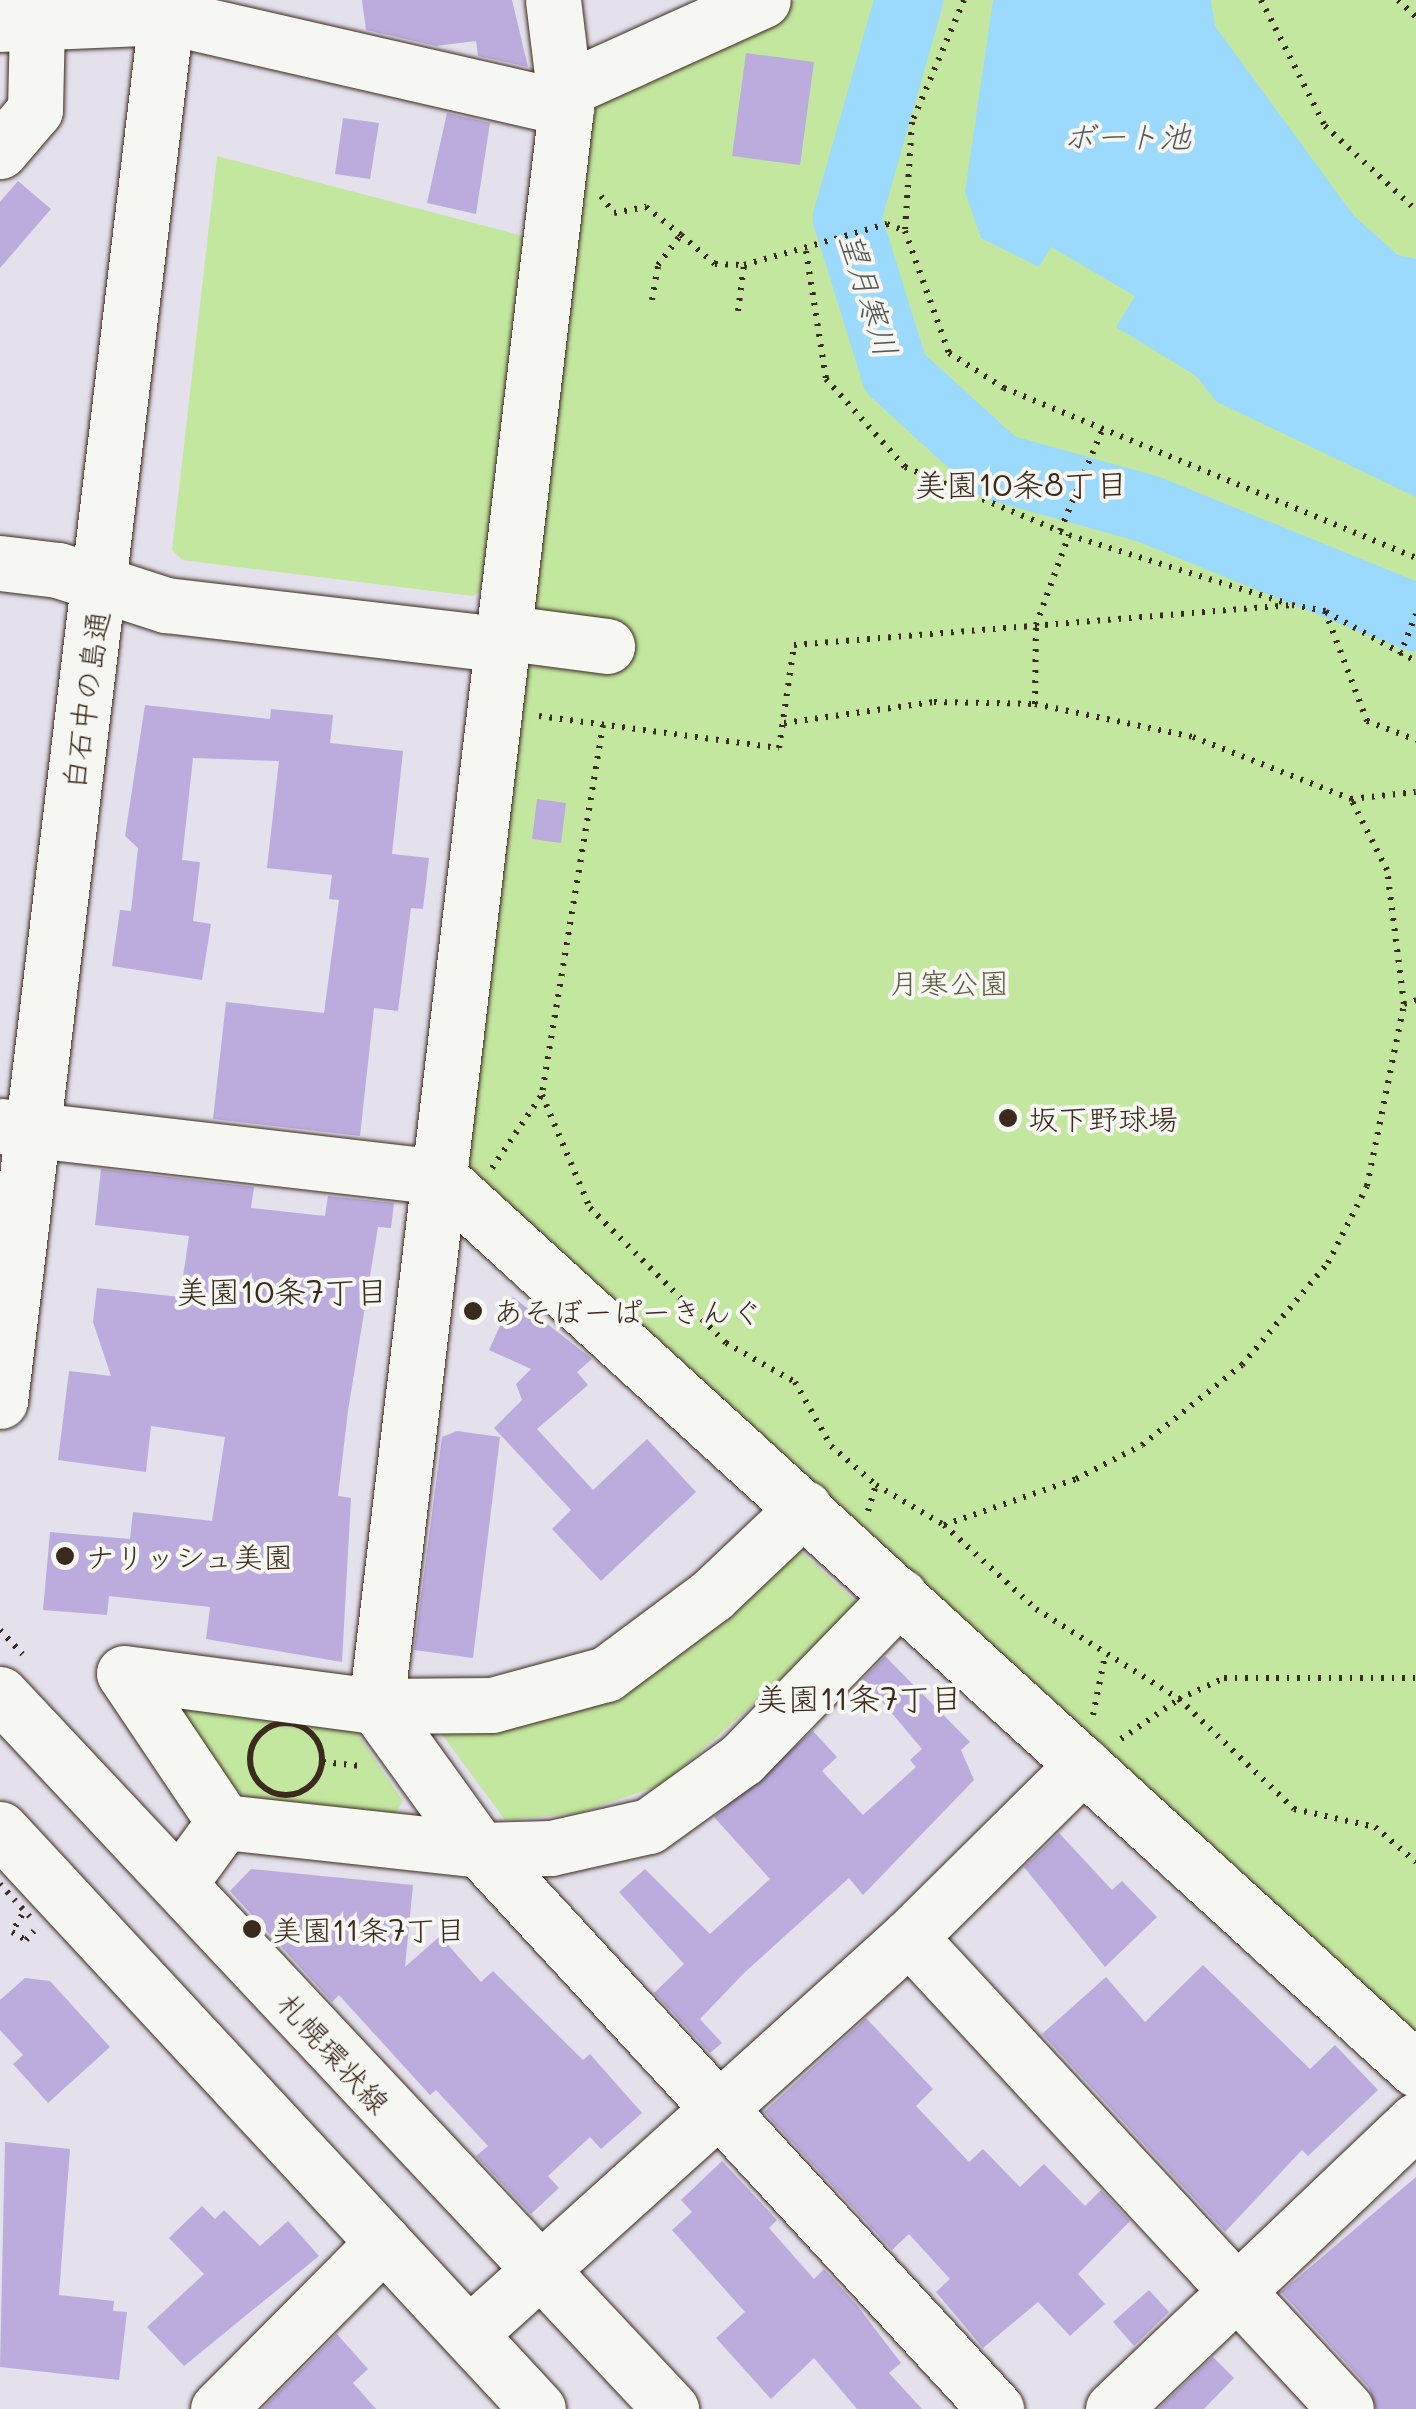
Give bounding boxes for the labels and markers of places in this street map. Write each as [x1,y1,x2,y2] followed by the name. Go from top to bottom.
[1028,1100,1178,1136] place label: 坂下野球場
[997,1107,1019,1129] marker: 坂下野球場
[493,1293,761,1329] place label: あそぼーぱーきんぐ
[462,1300,484,1322] marker: あそぼーぱーきんぐ
[85,1538,295,1574] place label: ナリッシュ美園
[54,1545,76,1567] marker: ナリッシュ美園
[272,1911,465,1947] place label: 美園11条7丁目
[241,1918,263,1940] marker: 美園11条7丁目

